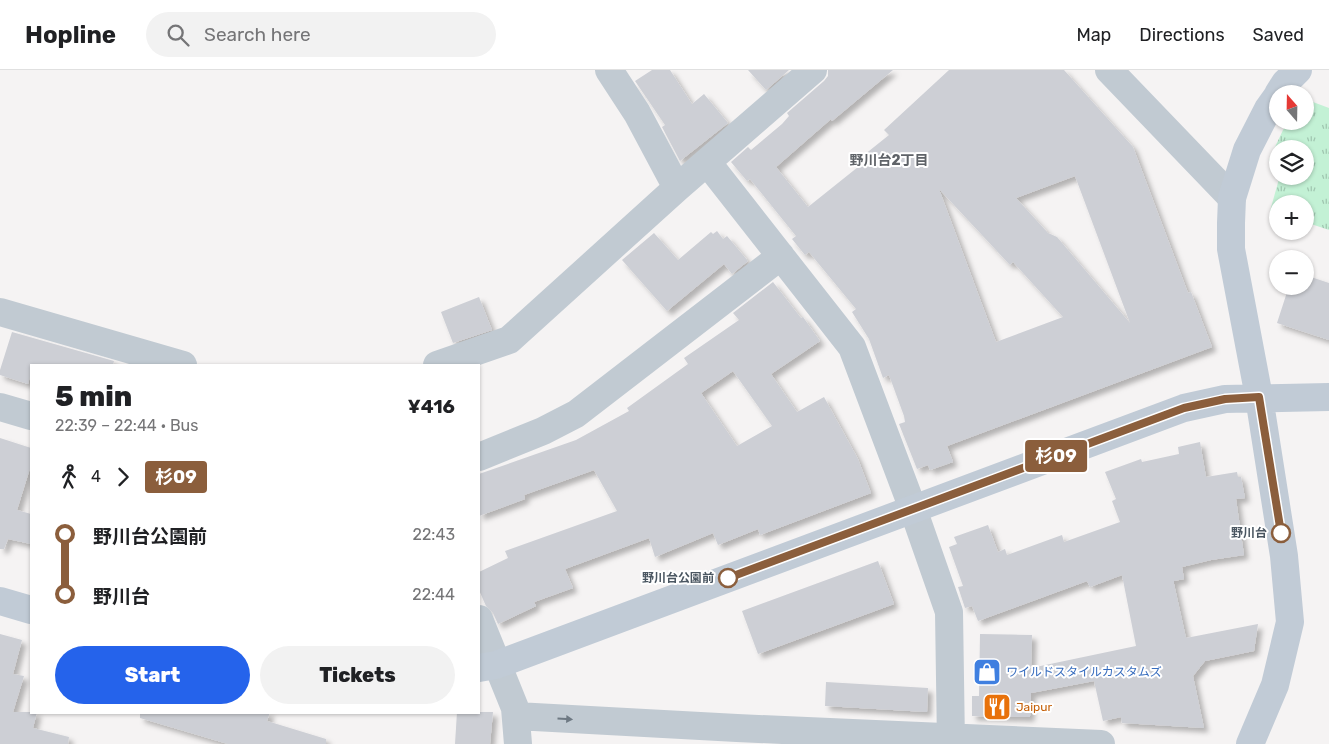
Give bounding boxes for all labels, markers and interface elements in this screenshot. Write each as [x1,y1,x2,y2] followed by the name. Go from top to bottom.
[146,12,496,57] search box
[25,21,116,49] text: Hopline
[164,21,192,49] icon: search
[204,23,311,46] text: Search here
[1076,24,1111,46] text: Map
[1139,24,1225,46] text: Directions
[1253,24,1304,46] text: Saved
[1269,85,1314,130] north arrow
[1269,85,1314,295] map controls
[1269,140,1314,185] button: layers
[849,152,929,169] district label: 野川台2丁目
[1269,195,1314,240] button: +
[1269,250,1314,295] button: −
[55,380,132,413] text: 5 min
[408,395,455,418] text: ¥416
[55,416,198,435] text: 22:39 – 22:44 · Bus
[1027,440,1085,472] line badge: 杉09
[1035,445,1077,467] text: 杉09
[55,463,83,491] icon: walk
[109,463,137,491] icon: forward
[155,466,197,488] text: 杉09
[91,467,101,486] text: 4
[1271,523,1291,543] marker: 野川台
[93,525,207,548] text: 野川台公園前
[413,525,455,544] text: 22:43
[1231,526,1267,540] place label: 野川台
[718,568,738,588] marker: 野川台公園前
[642,571,714,585] place label: 野川台公園前
[93,585,150,608] text: 野川台
[412,585,455,604] text: 22:44
[55,646,250,704] button: Start
[260,646,455,704] button: Tickets
[972,657,1002,687] shop icon: ワイルドスタイルカスタムズ
[1006,665,1162,679] place label: ワイルドスタイルカスタムズ
[982,692,1012,722] restaurant icon: Jaipur
[1016,700,1052,714] place label: Jaipur
[557,715,573,723] one-way arrow

